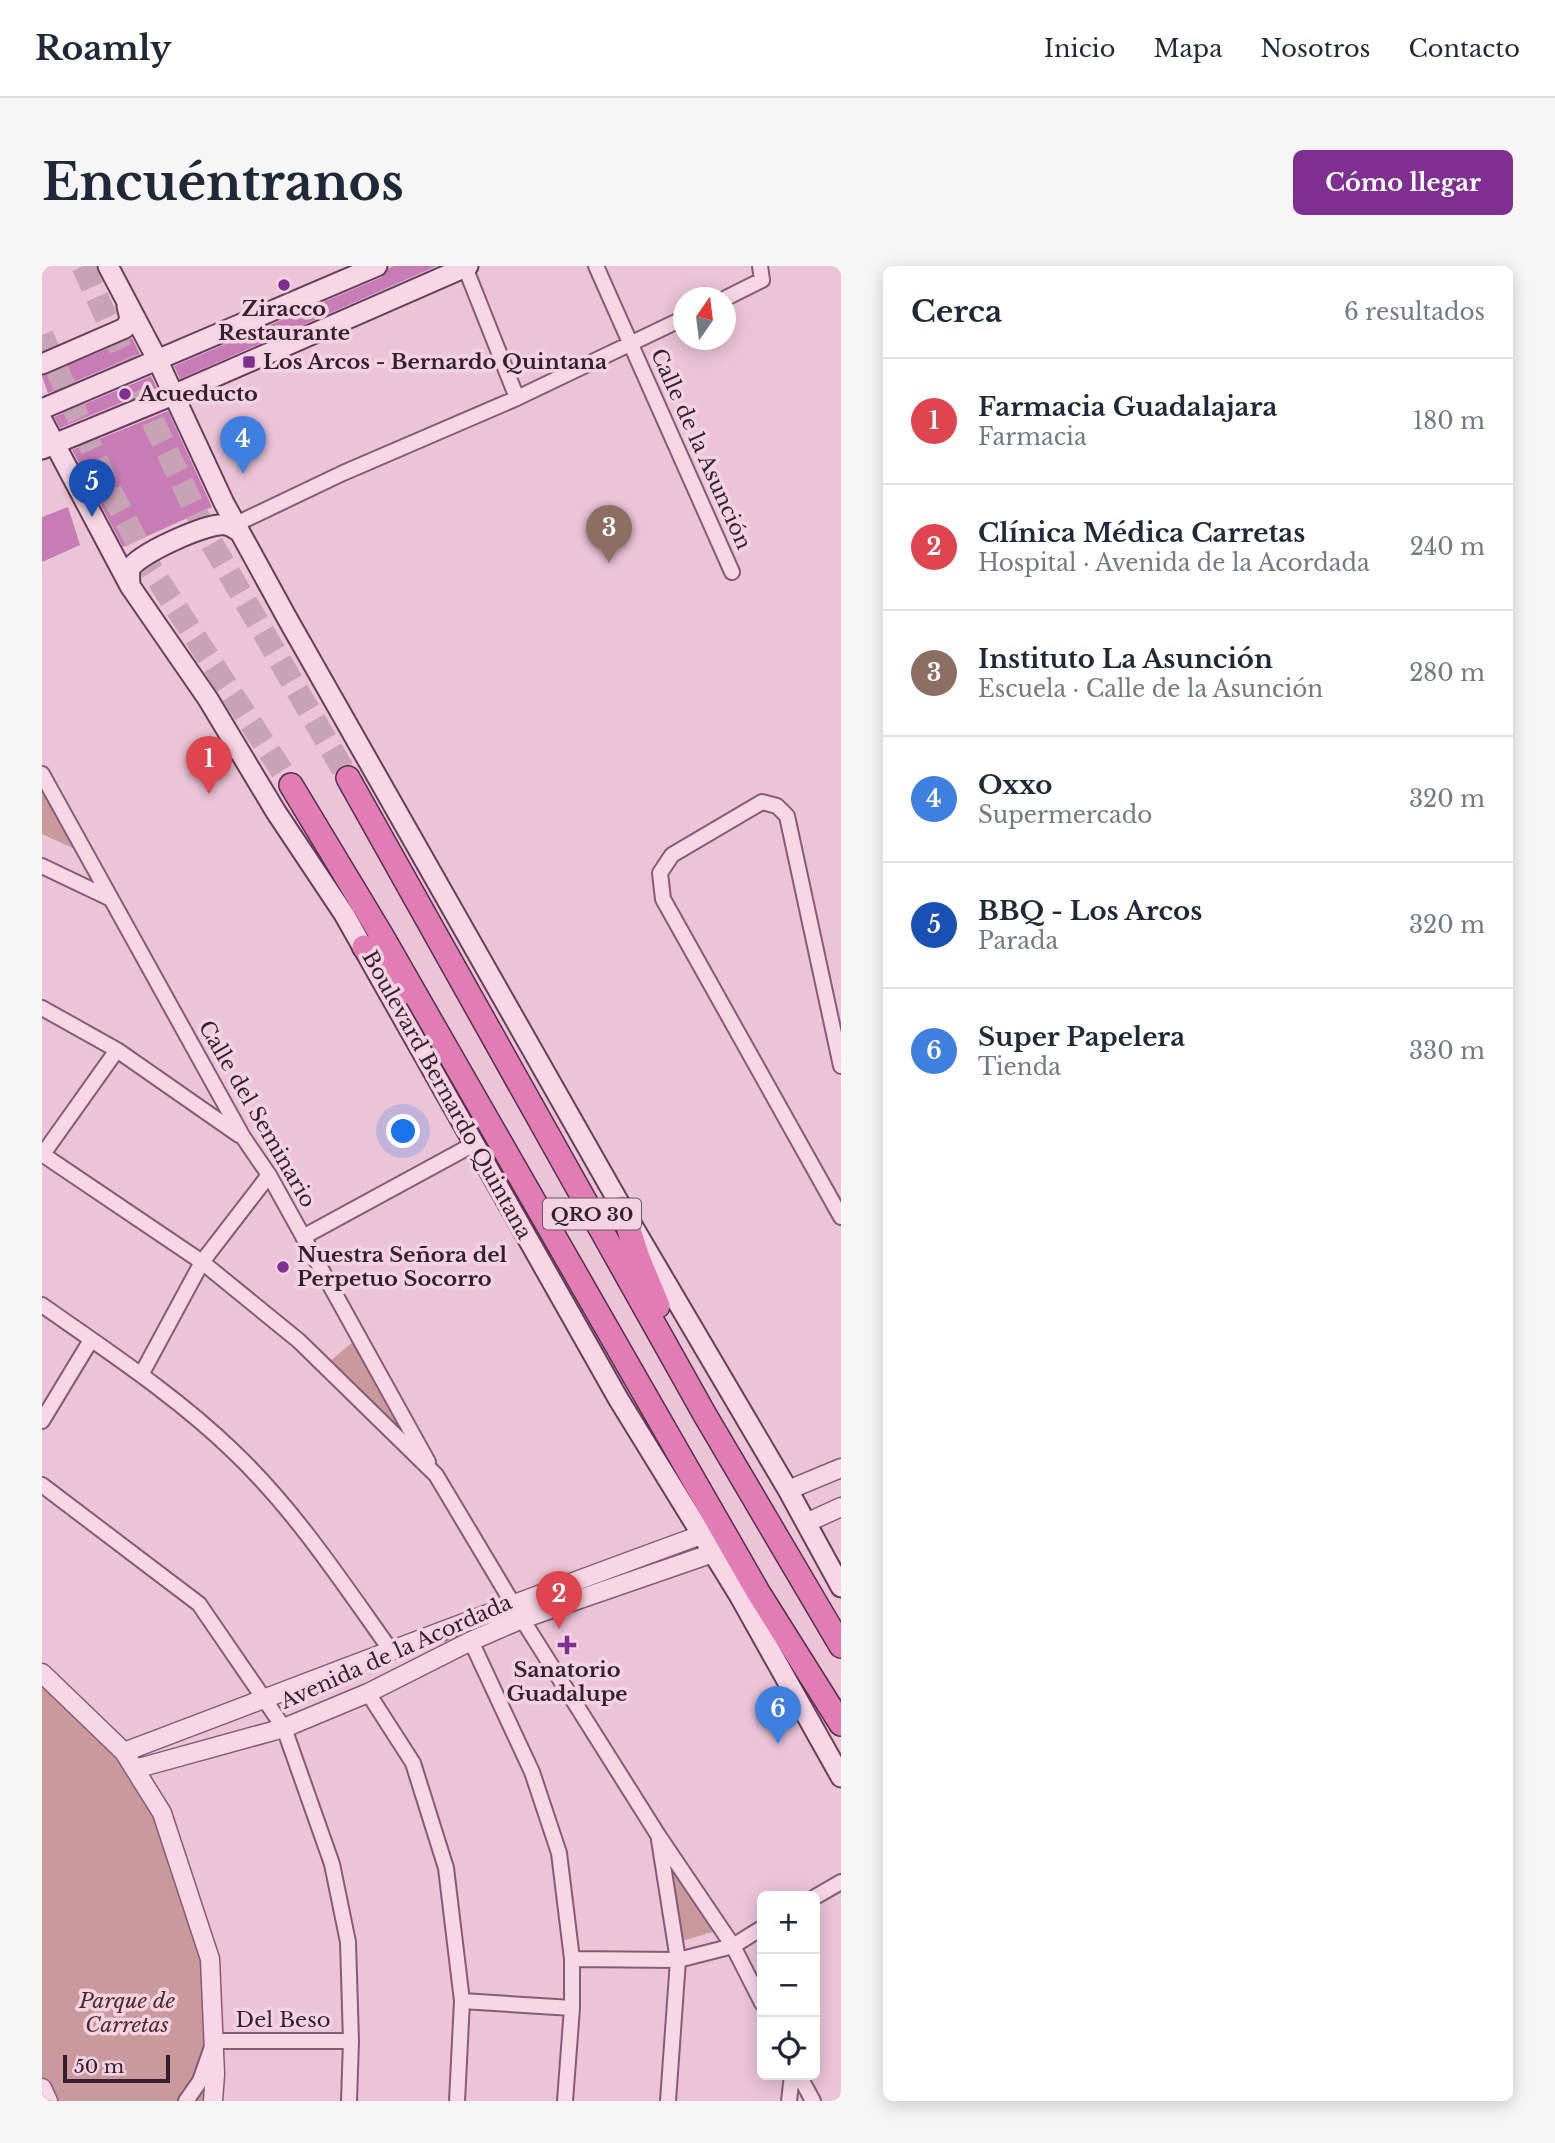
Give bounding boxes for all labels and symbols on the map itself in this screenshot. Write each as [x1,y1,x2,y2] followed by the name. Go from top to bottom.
[276,277,292,293] marker: Ziracco Restaurante
[673,287,736,350] north arrow
[218,296,350,346] place label: Ziracco Restaurante
[645,345,757,553] street label: Calle de la Asunción
[263,349,607,375] place label: Los Arcos - Bernardo Quintana
[241,354,257,370] marker: Los Arcos - Bernardo Quintana
[138,381,258,407] place label: Acueducto
[117,386,133,402] marker: Acueducto
[220,416,266,474] pin: 4
[69,459,115,517] pin: 5
[586,505,632,563] pin: 3
[186,736,232,794] pin: 1
[357,946,538,1244] street label: Boulevard Bernardo Quintana
[193,1016,321,1212] street label: Calle del Seminario
[386,1114,420,1148] your location
[543,1198,641,1230] road number: QRO 30
[297,1242,508,1292] place label: Nuestra Señora del Perpetuo Socorro
[275,1259,291,1275] marker: Nuestra Señora del Perpetuo Socorro
[536,1571,582,1629] pin: 2
[275,1589,516,1715] street label: Avenida de la Acordada
[557,1635,577,1655] marker: Sanatorio Guadalupe
[506,1657,628,1707] place label: Sanatorio Guadalupe
[755,1686,801,1744] pin: 6
[78,1988,175,2038] park label: Parque de Carretas
[236,2007,330,2033] street label: Del Beso
[63,2052,170,2084] scale bar

